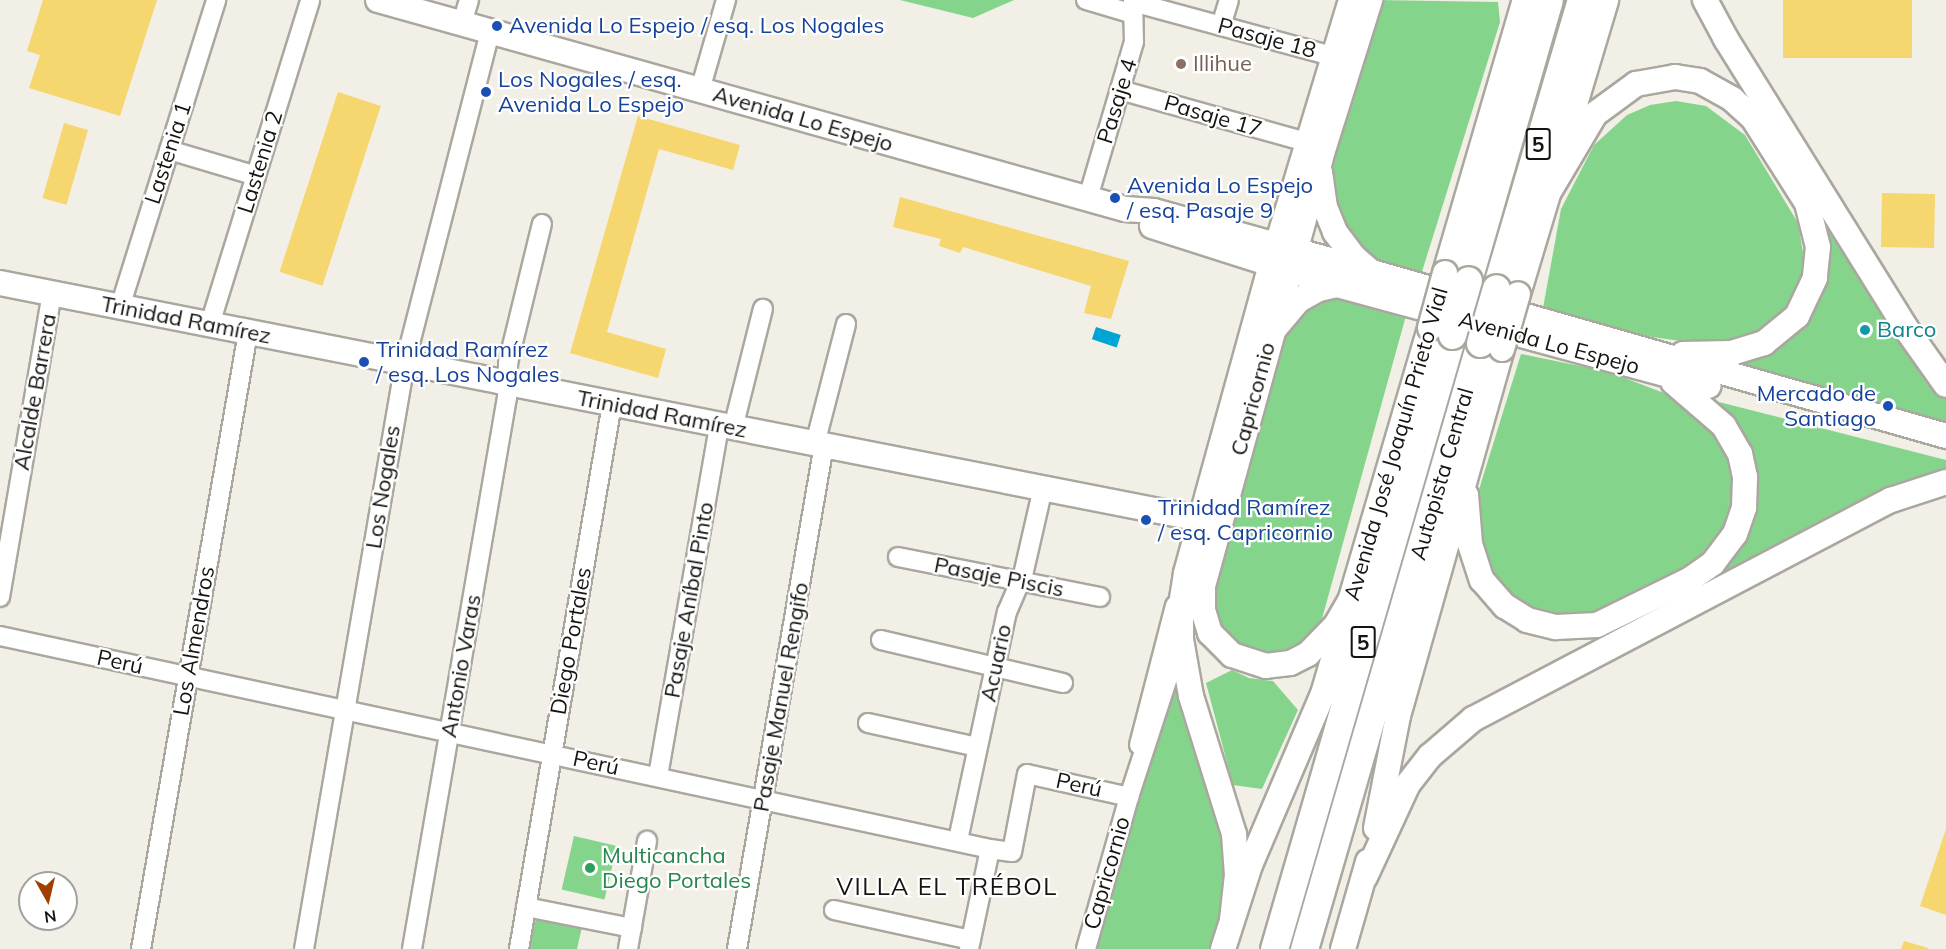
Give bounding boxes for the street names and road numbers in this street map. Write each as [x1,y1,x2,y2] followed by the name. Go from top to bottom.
[1215,12,1319,64] street label: Pasaje 18
[1092,55,1142,147] street label: Pasaje 4
[710,81,896,157] street label: Avenida Lo Espejo
[1161,89,1265,143] street label: Pasaje 17
[139,99,197,207] street label: Lastenia 1
[232,108,288,216] street label: Lastenia 2
[1524,126,1552,162] road number: 5
[1339,284,1453,604] street label: Avenida José Joaquín Prieto Vial
[99,291,273,349] street label: Trinidad Ramírez
[1456,306,1642,380] street label: Avenida Lo Espejo
[8,312,62,472] street label: Alcalde Barrera
[1225,339,1281,459] street label: Capricornio
[575,385,749,443] street label: Trinidad Ramírez
[1405,385,1479,563] street label: Autopista Central
[360,423,406,551] street label: Los Nogales
[659,500,719,700] street label: Pasaje Aníbal Pinto
[932,551,1066,603] street label: Pasaje Piscis
[168,564,220,718] street label: Los Almendros
[545,565,597,717] street label: Diego Portales
[748,580,814,814] street label: Pasaje Manuel Rengifo
[435,592,487,740] street label: Antonio Varas
[975,622,1017,704] street label: Acuario
[1350,624,1376,660] road number: 5
[95,644,145,680] street label: Perú
[571,745,621,781] street label: Perú
[1054,767,1104,803] street label: Perú
[1078,814,1136,932] street label: Capricornio

